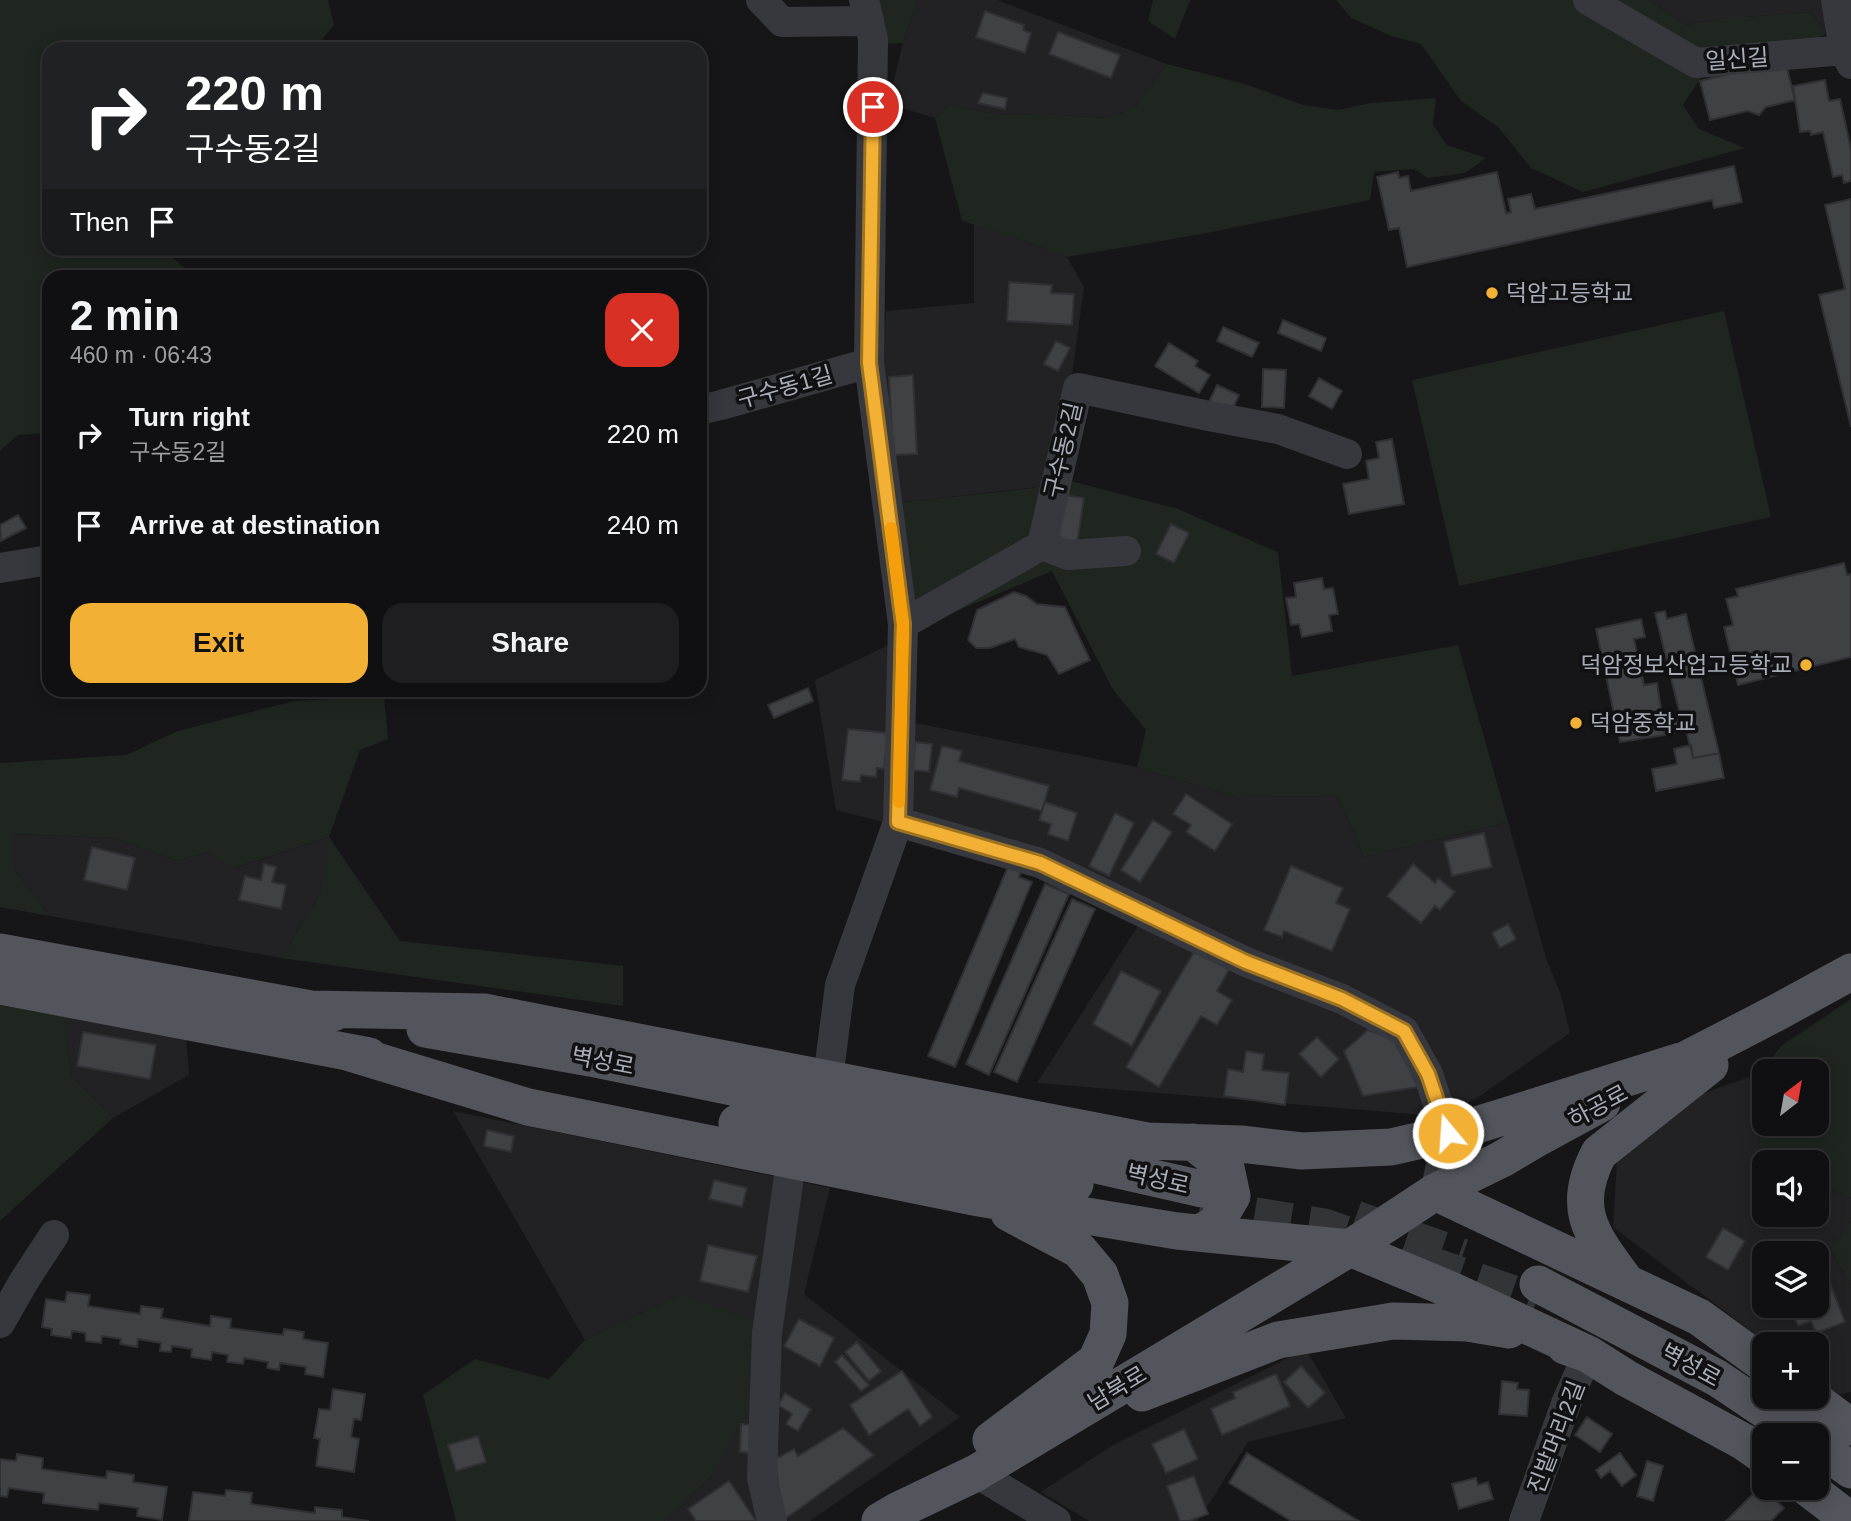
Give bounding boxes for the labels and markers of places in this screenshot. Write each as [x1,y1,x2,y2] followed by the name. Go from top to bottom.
[843,77,903,137] pin
[1506,280,1633,306] place label: 덕암고등학교
[1484,285,1500,301] marker: 덕암고등학교
[1580,652,1792,678] place label: 덕암정보산업고등학교
[1798,657,1814,673] marker: 덕암정보산업고등학교
[1590,710,1696,736] place label: 덕암중학교
[1568,715,1584,731] marker: 덕암중학교

